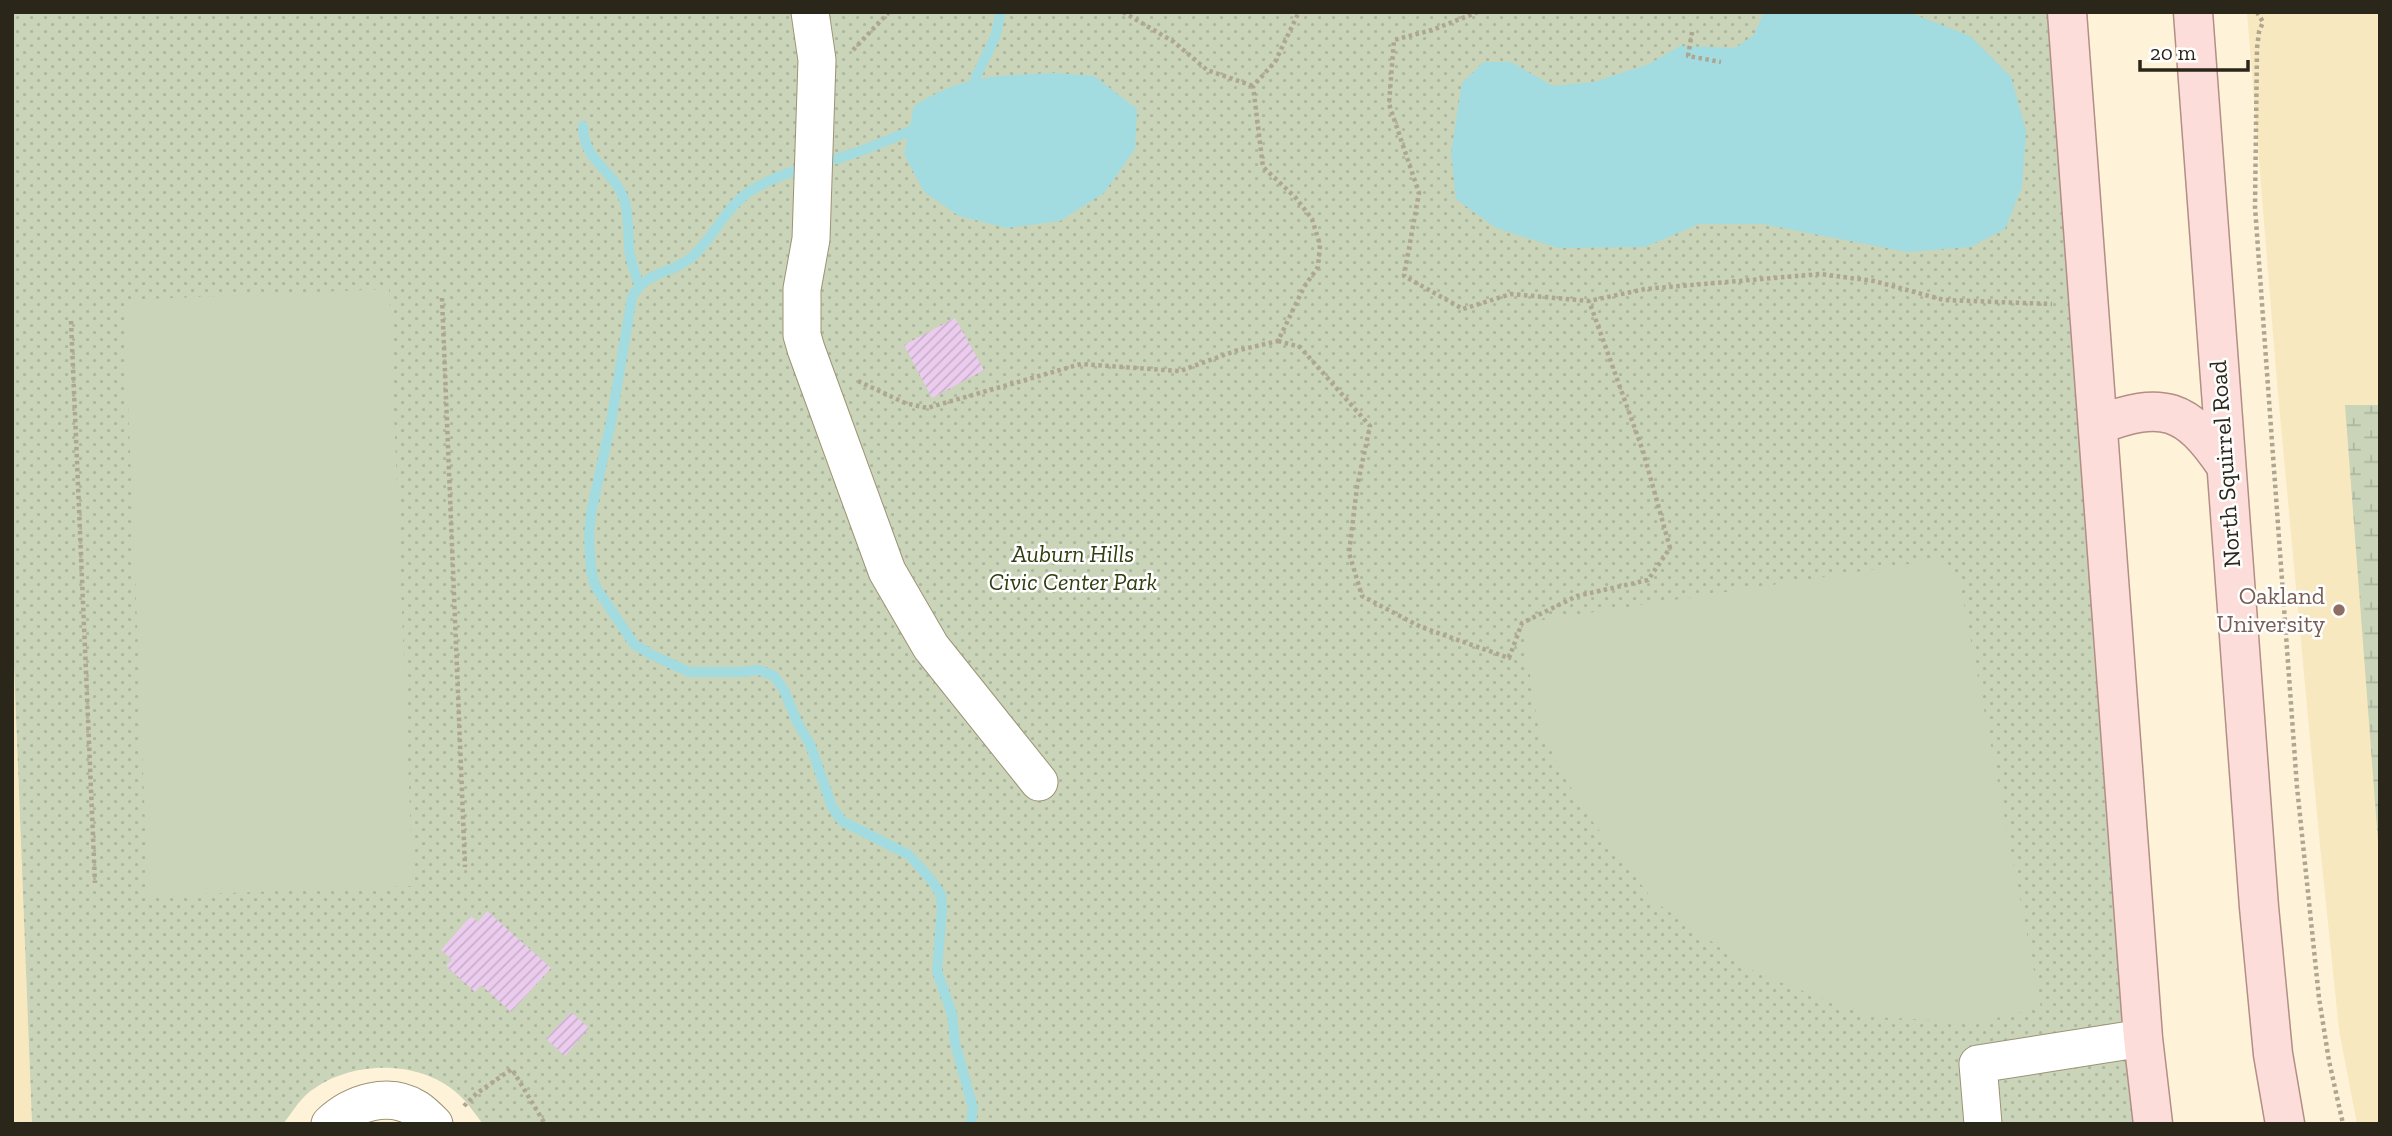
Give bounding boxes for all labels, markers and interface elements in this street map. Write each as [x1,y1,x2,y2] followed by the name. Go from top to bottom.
[2140,28,2248,72] scale bar
[2150,40,2196,65] text: 20 m
[2203,359,2246,569] street label: North Squirrel Road
[989,539,1158,596] park label: Auburn Hills Civic Center Park
[2217,581,2326,638] place label: Oakland University
[2331,602,2347,618] marker: Oakland University

